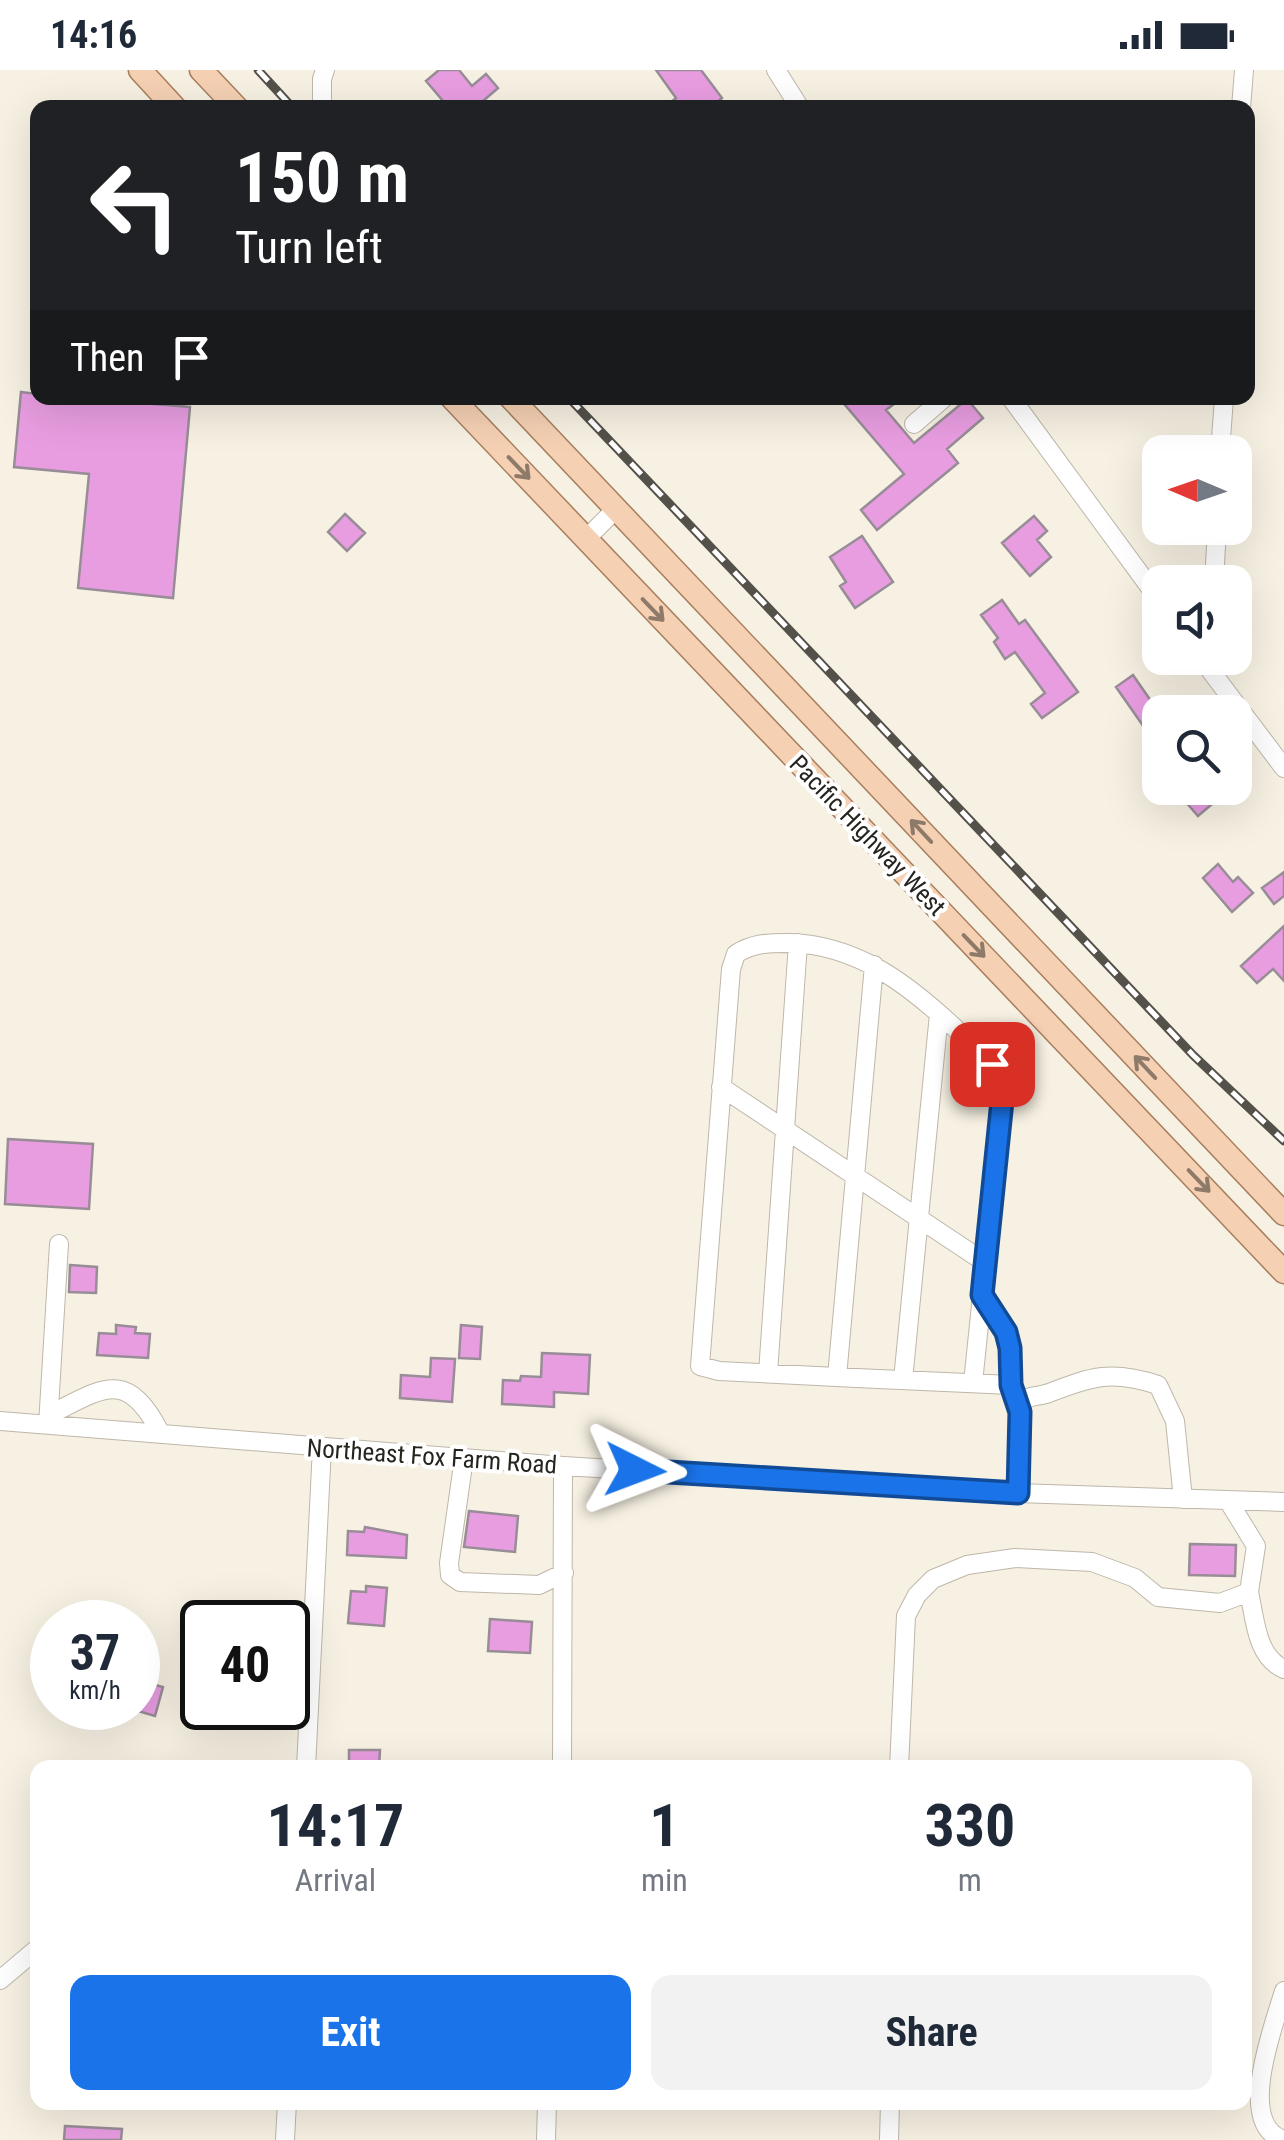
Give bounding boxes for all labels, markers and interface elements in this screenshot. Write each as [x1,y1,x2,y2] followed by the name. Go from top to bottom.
[50,13,137,57] text: 14:16
[235,137,409,219] text: 150 m
[70,140,200,270] icon: left
[235,221,383,274] text: Turn left
[164,330,219,385] icon: arrive
[70,336,144,380] text: Then
[1142,435,1252,545] north arrow
[1142,435,1252,805] map controls
[507,455,530,480] one-way arrow
[1142,565,1252,675] button: sound
[641,597,665,621] one-way arrow
[1142,695,1252,805] button: search
[784,749,952,922] street label: Pacific Highway West
[910,819,933,844] one-way arrow
[962,934,986,958] one-way arrow
[950,1022,1035,1107] pin
[965,1037,1020,1092] icon: arrive
[1133,1055,1157,1079] one-way arrow
[1187,1168,1211,1192] one-way arrow
[583,1418,687,1522] position arrow
[306,1433,558,1480] street label: Northeast Fox Farm Road
[180,1600,310,1730] speed limit sign: 40
[70,1624,120,1682] text: 37
[69,1676,121,1705] text: km/h
[267,1790,404,1861] text: 14:17
[649,1790,680,1861] text: 1
[924,1790,1015,1861] text: 330
[295,1861,376,1899] text: Arrival
[641,1861,688,1899] text: min
[958,1861,982,1899] text: m
[70,1975,631,2090] button: Exit
[651,1975,1212,2090] button: Share

